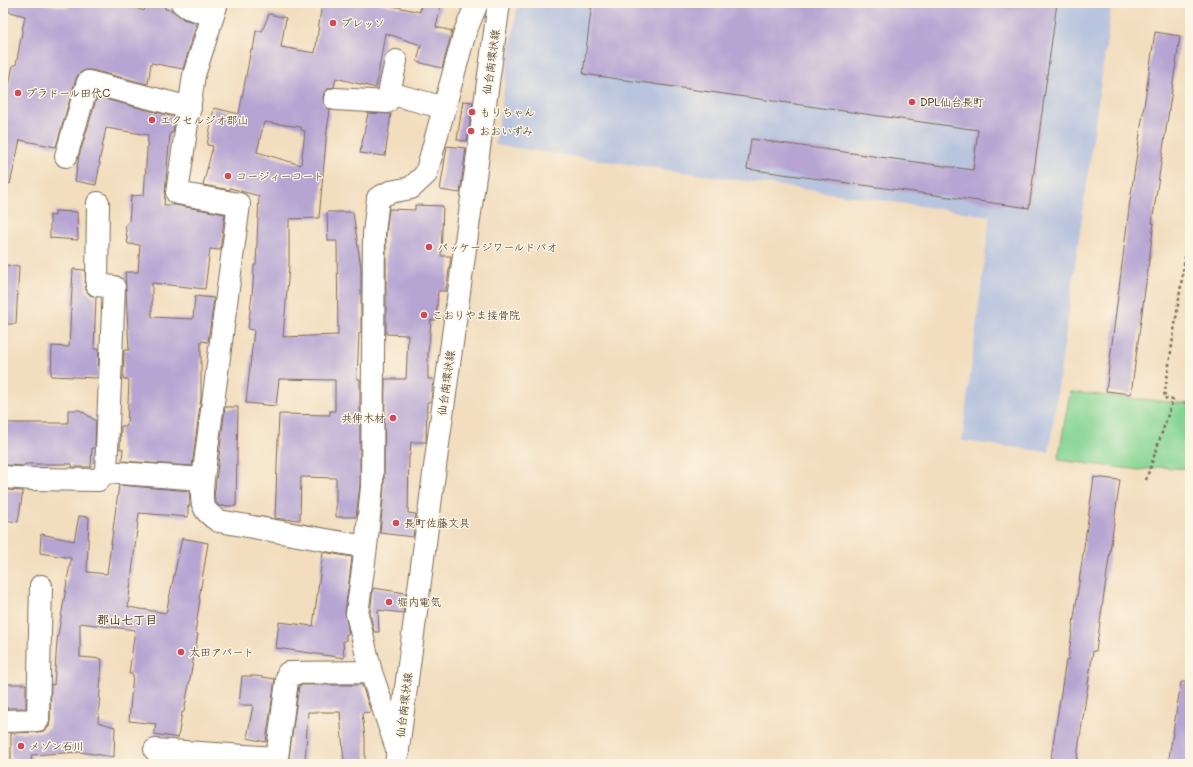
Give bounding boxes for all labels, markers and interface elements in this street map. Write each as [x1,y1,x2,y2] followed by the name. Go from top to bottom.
[341,15,385,30] place label: プレッソ
[328,18,338,28] marker: プレッソ
[478,28,503,96] street label: 仙台南環状線
[26,85,110,100] place label: プラドール田代C
[13,88,23,98] marker: プラドール田代C
[920,94,984,109] place label: DPL仙台長町
[907,97,917,107] marker: DPL仙台長町
[480,104,535,119] place label: もりちゃん
[467,107,477,117] marker: もりちゃん
[160,112,248,127] place label: エクセルジオ郡山
[147,115,157,125] marker: エクセルジオ郡山
[479,123,533,138] place label: おおいずみ
[466,126,476,136] marker: おおいずみ
[236,168,324,183] place label: コージィーコート
[223,171,233,181] marker: コージィーコート
[437,239,558,254] place label: パッケージワールドパオ
[424,242,434,252] marker: パッケージワールドパオ
[432,307,520,322] place label: こおりやま接骨院
[419,310,429,320] marker: こおりやま接骨院
[433,349,458,417] street label: 仙台南環状線
[341,410,385,425] place label: 共伸木材
[388,413,398,423] marker: 共伸木材
[404,515,470,530] place label: 長町佐藤文具
[391,518,401,528] marker: 長町佐藤文具
[397,594,441,609] place label: 堀内電気
[384,597,394,607] marker: 堀内電気
[97,611,157,627] district label: 郡山七丁目
[189,644,254,659] place label: 太田アパート
[176,647,186,657] marker: 太田アパート
[392,671,415,739] street label: 仙台南環状線
[29,738,84,753] place label: メゾン石川
[16,741,26,751] marker: メゾン石川

